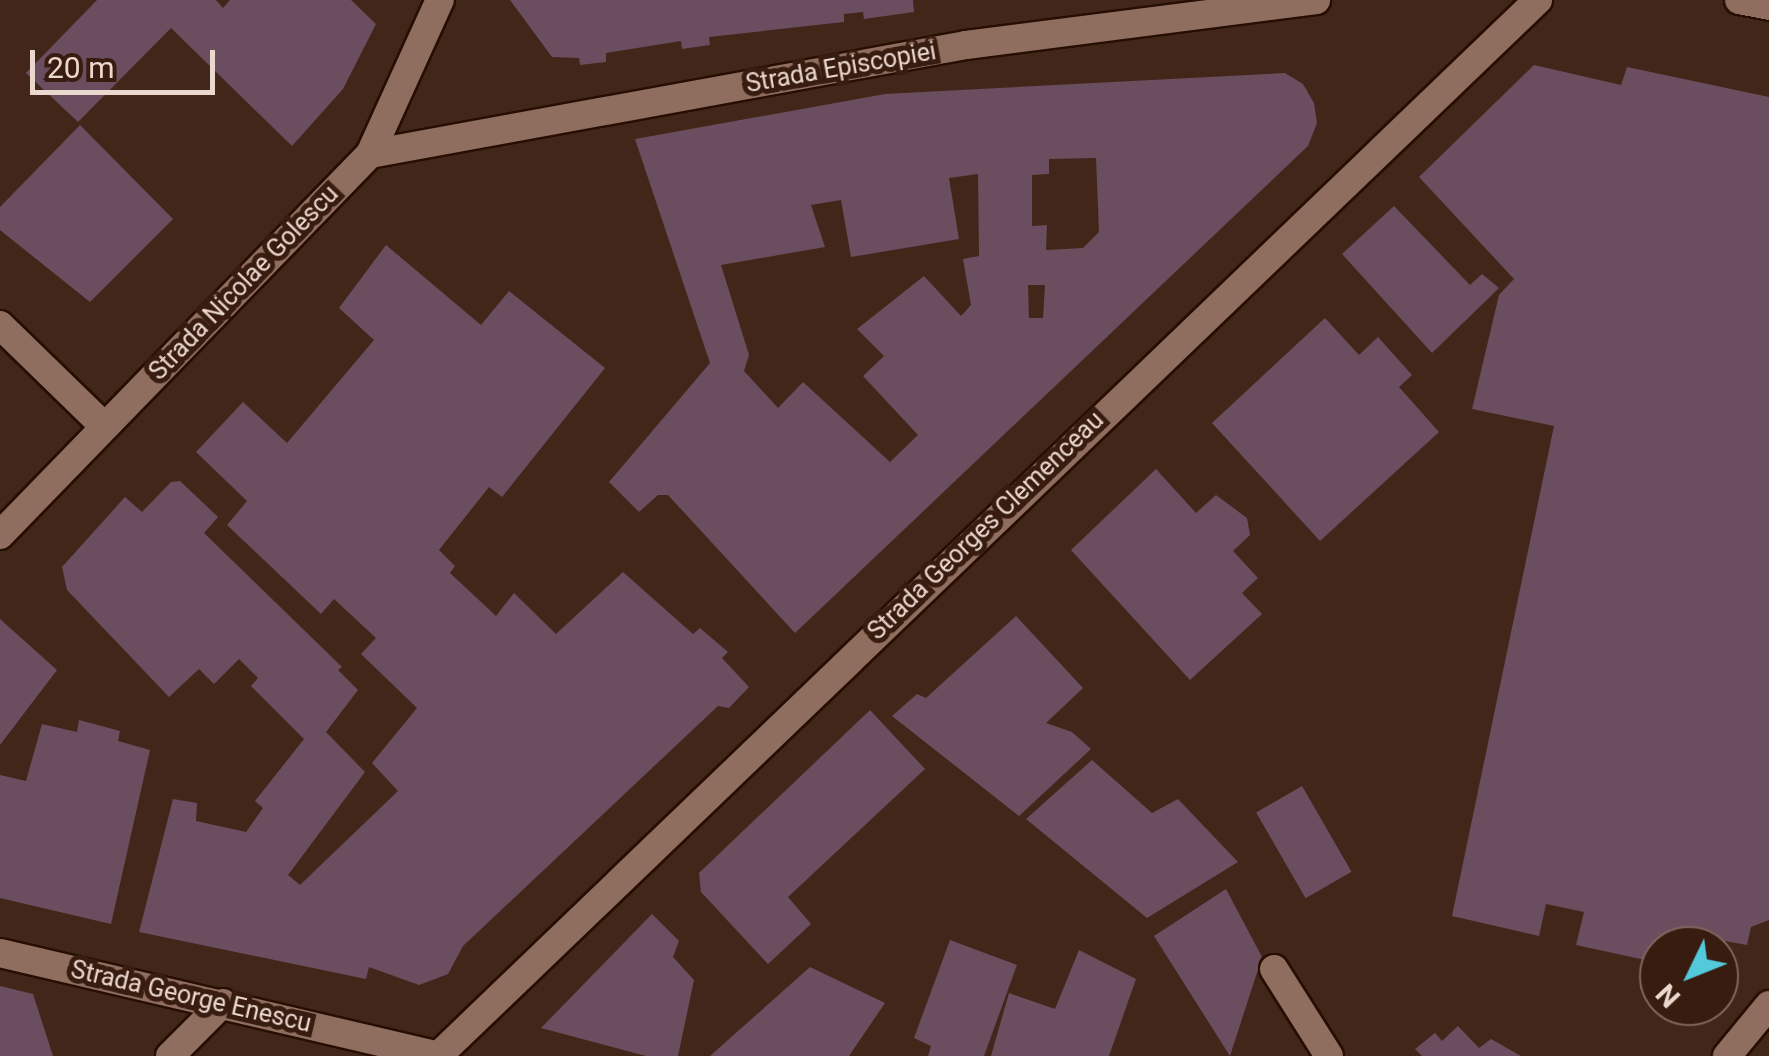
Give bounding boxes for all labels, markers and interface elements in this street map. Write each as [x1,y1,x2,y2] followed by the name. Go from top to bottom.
[35,30,220,92] scale bar
[744,37,938,99] street label: Strada Episcopiei
[47,50,114,85] text: 20 m
[143,179,345,387] street label: Strada Nicolae Golescu
[862,405,1110,647] street label: Strada Georges Clemenceau
[1639,926,1739,1026] north arrow
[68,955,314,1039] street label: Strada George Enescu
[1649,977,1687,1014] text: N

